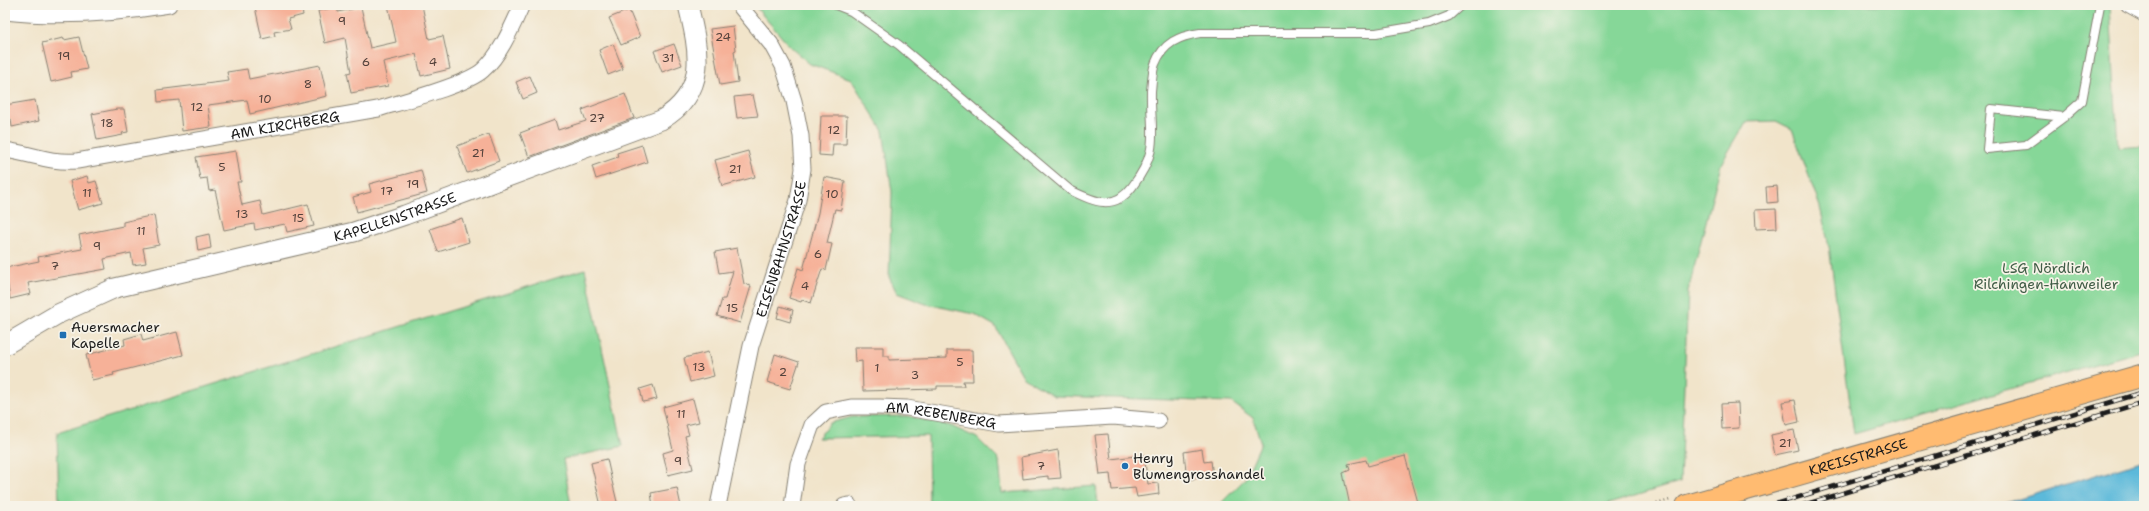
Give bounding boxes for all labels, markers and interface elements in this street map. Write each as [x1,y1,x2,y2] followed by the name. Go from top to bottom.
[338,13,346,29] house number: 9
[715,29,731,45] house number: 24
[58,48,70,64] house number: 19
[662,50,674,66] house number: 31
[362,54,370,70] house number: 6
[429,54,437,70] house number: 4
[304,76,312,92] house number: 8
[258,91,272,107] house number: 10
[191,99,203,115] house number: 12
[229,107,341,143] street label: AM KIRCHBERG
[589,110,605,126] house number: 27
[100,115,114,131] house number: 18
[828,122,840,138] house number: 12
[472,145,484,161] house number: 21
[218,159,226,175] house number: 5
[729,161,741,177] house number: 21
[407,176,419,192] house number: 19
[752,179,810,320] street label: EISENBAHNSTRASSE
[381,183,393,199] house number: 17
[82,185,92,201] house number: 11
[825,186,839,202] house number: 10
[332,188,459,245] street label: KAPELLENSTRASSE
[236,206,248,222] house number: 13
[292,210,304,226] house number: 15
[136,223,146,239] house number: 11
[93,238,101,254] house number: 9
[814,246,822,262] house number: 6
[51,258,59,274] house number: 7
[1974,259,2119,293] park label: LSG Nördlich Rilchingen-Hanweiler
[801,278,809,294] house number: 4
[726,300,738,316] house number: 15
[71,318,160,352] place label: Auersmacher Kapelle
[58,330,68,340] marker: Auersmacher Kapelle
[956,354,964,370] house number: 5
[693,359,705,375] house number: 13
[874,360,880,376] house number: 1
[779,364,787,380] house number: 2
[911,367,919,383] house number: 3
[885,398,998,432] street label: AM REBENBERG
[676,406,686,422] house number: 11
[1807,434,1910,480] street label: KREISSTRASSE
[1779,435,1791,451] house number: 21
[1133,449,1265,483] place label: Henry Blumengrosshandel
[674,453,682,469] house number: 9
[1037,458,1045,474] house number: 7
[1120,461,1130,471] marker: Henry Blumengrosshandel

